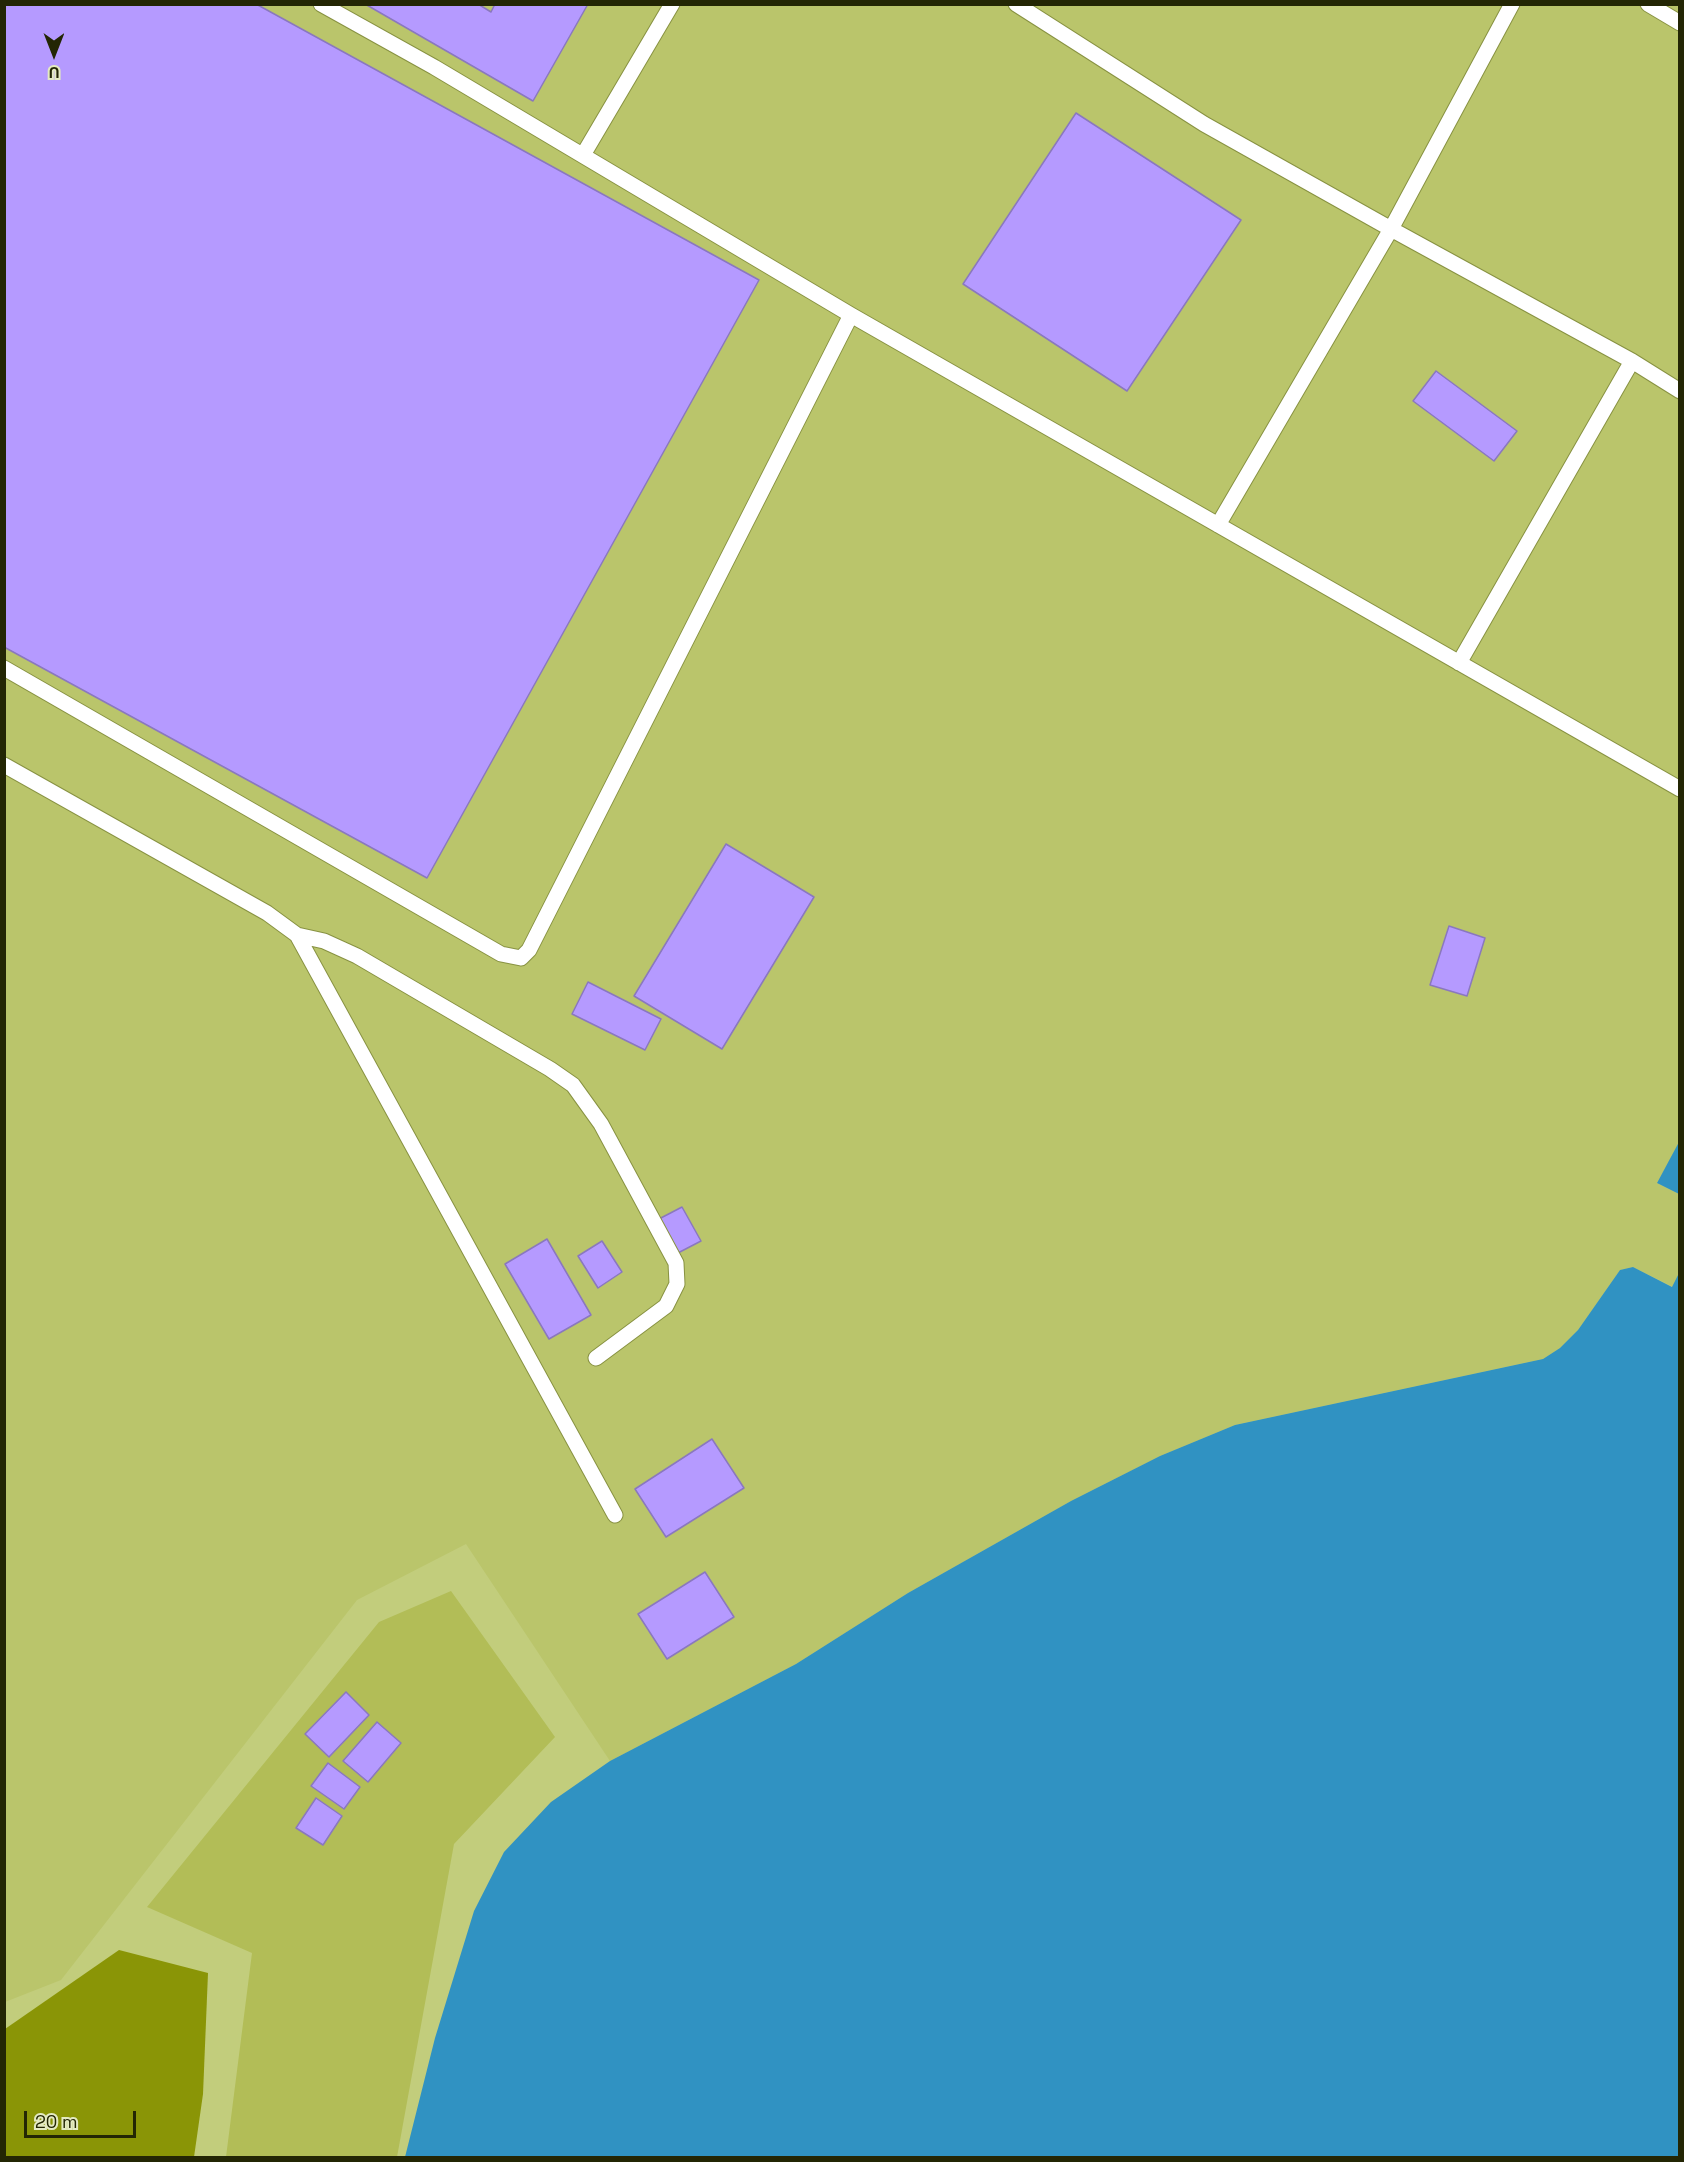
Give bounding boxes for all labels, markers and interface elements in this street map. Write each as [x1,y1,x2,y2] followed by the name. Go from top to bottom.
[24,24,84,84] north arrow
[49,62,59,83] text: U
[27,2099,140,2137] scale bar
[35,2110,78,2133] text: 20 m

